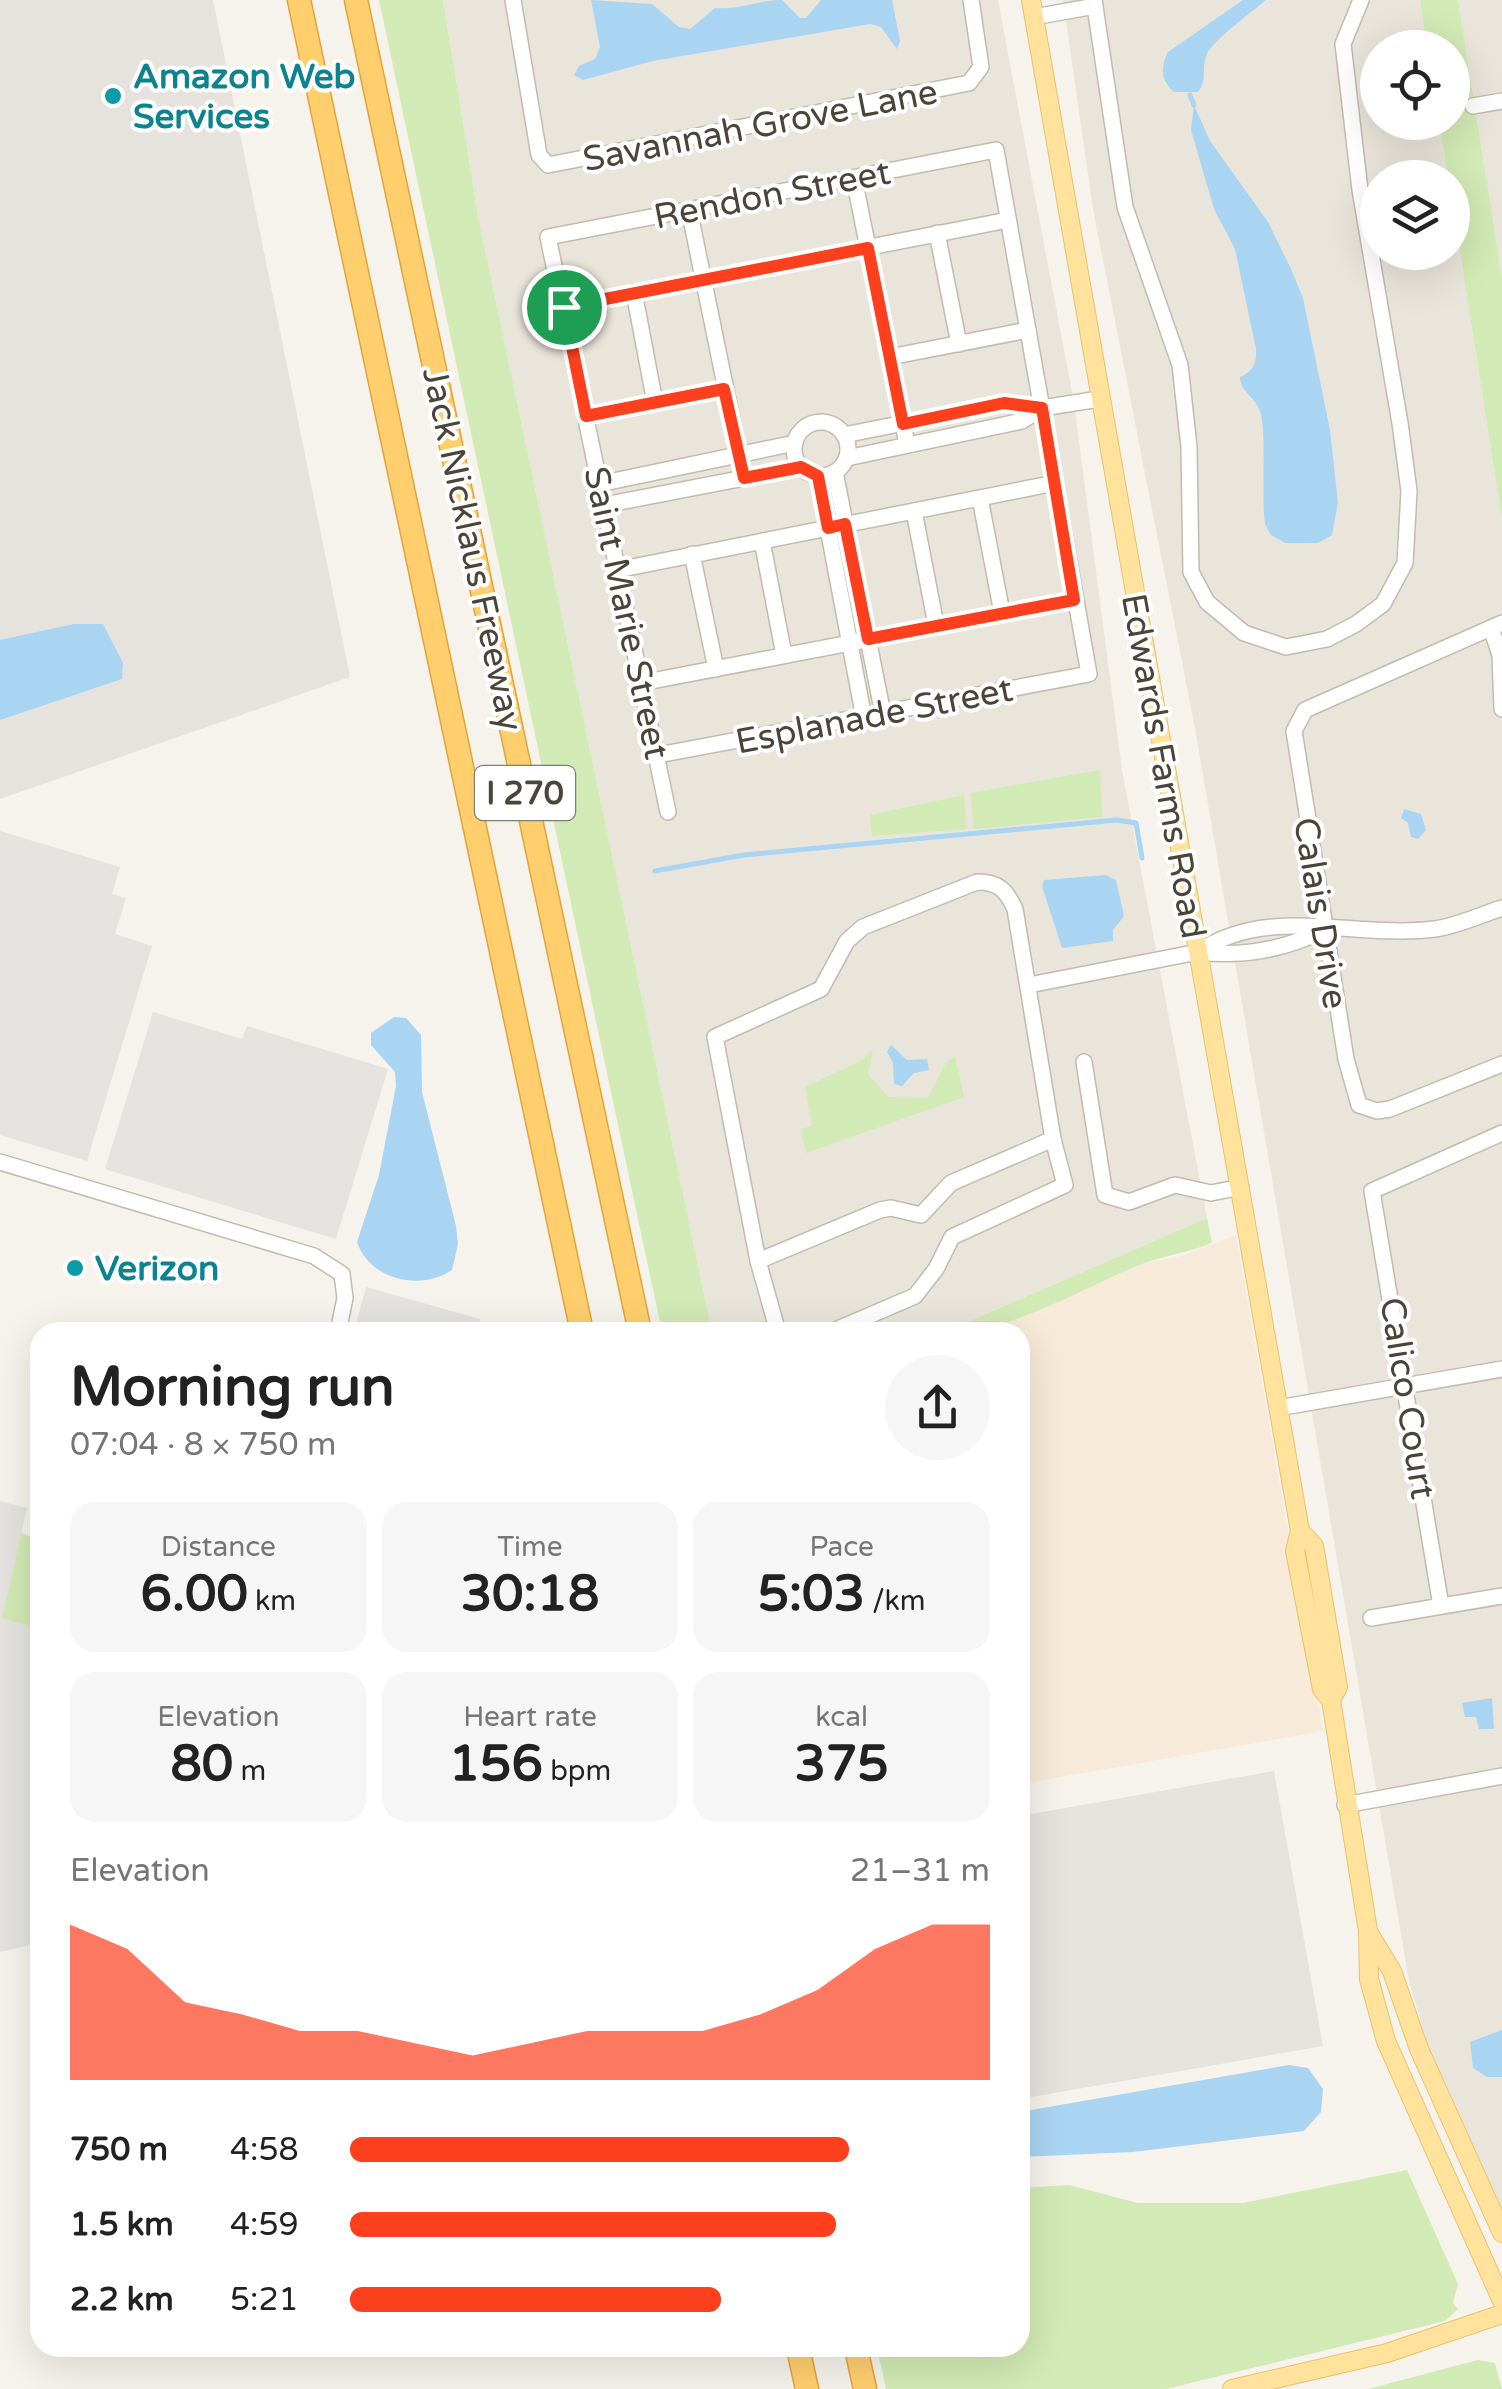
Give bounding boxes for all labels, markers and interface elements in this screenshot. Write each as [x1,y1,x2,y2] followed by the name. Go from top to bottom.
[1360,30,1470,270] map controls
[1360,30,1470,140] button: locate
[133,56,356,138] place label: Amazon Web Services
[579,71,941,181] street label: Savannah Grove Lane
[102,85,124,107] marker: Amazon Web Services
[650,151,894,238] street label: Rendon Street
[1360,160,1470,270] button: layers
[522,265,607,350] pin
[537,280,592,335] icon: arrive
[413,363,531,735] street label: Jack Nicklaus Freeway
[575,463,678,763] street label: Saint Marie Street
[1112,590,1214,942] street label: Edwards Farms Road
[732,669,1016,763] street label: Esplanade Street
[475,766,575,820] road number: I 270
[1284,814,1356,1012] street label: Calais Drive
[95,1248,219,1290] place label: Verizon
[64,1257,86,1279] marker: Verizon
[1370,1294,1444,1502] street label: Calico Court
[70,1355,395,1421] text: Morning run
[885,1355,990,1460] button: share
[70,1426,336,1464] text: 07:04 · 8 × 750 m
[161,1530,276,1564] text: Distance
[497,1530,563,1564] text: Time
[809,1530,874,1564] text: Pace
[141,1564,248,1624] text: 6.00
[461,1564,599,1624] text: 30:18
[758,1564,865,1624] text: 5:03
[248,1584,296,1618] text: km
[865,1584,926,1618] text: /km
[157,1700,280,1734] text: Elevation
[463,1700,597,1734] text: Heart rate
[815,1700,868,1734] text: kcal
[170,1734,233,1794] text: 80
[449,1734,543,1794] text: 156
[795,1734,889,1794] text: 375
[233,1754,266,1788] text: m
[543,1754,611,1788] text: bpm
[70,1852,210,1890] text: Elevation
[850,1852,990,1890] text: 21–31 m
[70,2131,168,2169] text: 750 m
[230,2131,299,2169] text: 4:58
[70,2206,174,2244] text: 1.5 km
[230,2206,299,2244] text: 4:59
[70,2281,174,2319] text: 2.2 km
[230,2281,299,2319] text: 5:21

